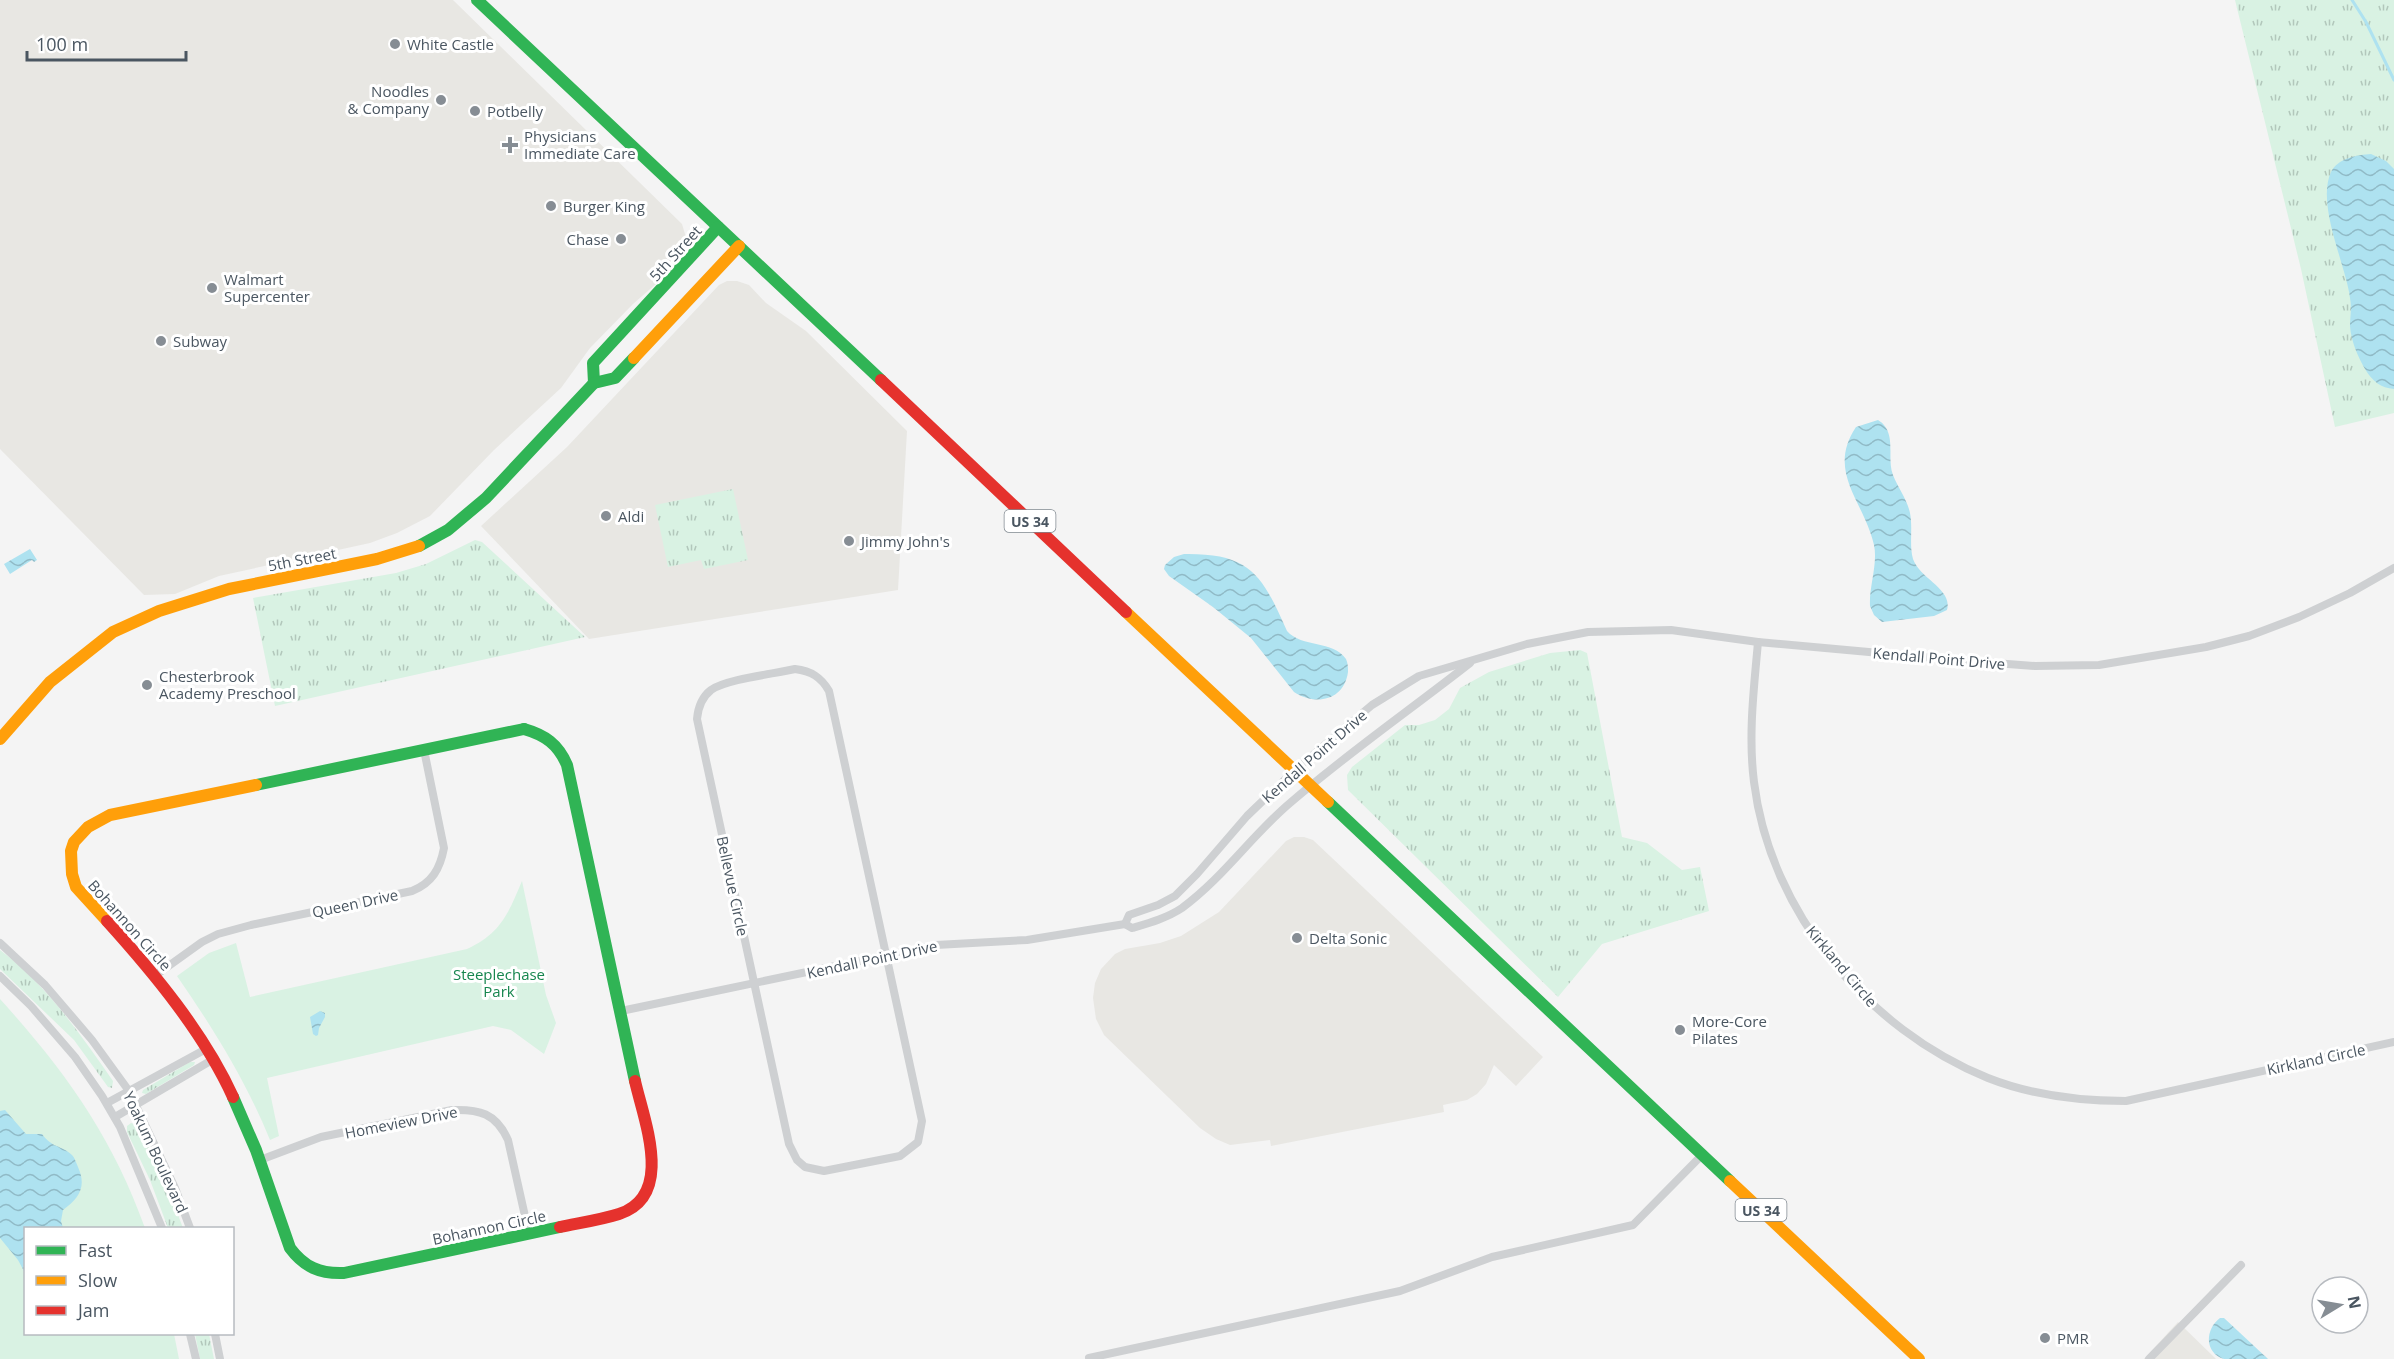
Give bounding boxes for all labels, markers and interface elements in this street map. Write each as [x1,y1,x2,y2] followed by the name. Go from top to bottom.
[27,24,186,62] scale bar
[36,32,88,56] text: 100 m
[407,34,494,54] place label: White Castle
[388,37,402,51] marker: White Castle
[348,81,429,118] place label: Noodles & Company
[434,93,448,107] marker: Noodles & Company
[487,101,544,121] place label: Potbelly
[468,104,482,118] marker: Potbelly
[524,126,636,163] place label: Physicians Immediate Care
[501,136,519,154] marker: Physicians Immediate Care
[563,196,645,216] place label: Burger King
[544,199,558,213] marker: Burger King
[645,221,705,285] street label: 5th Street
[566,229,609,249] place label: Chase
[614,232,628,246] marker: Chase
[224,269,310,306] place label: Walmart Supercenter
[205,281,219,295] marker: Walmart Supercenter
[173,331,228,351] place label: Subway
[154,334,168,348] marker: Subway
[618,506,644,526] place label: Aldi
[599,509,613,523] marker: Aldi
[1004,510,1056,532] road number: US 34
[859,531,950,551] place label: Jimmy John's
[842,534,856,548] marker: Jimmy John's
[266,543,338,575] street label: 5th Street
[1872,642,2006,674] street label: Kendall Point Drive
[159,666,296,703] place label: Chesterbrook Academy Preschool
[140,678,154,692] marker: Chesterbrook Academy Preschool
[1257,705,1371,807] street label: Kendall Point Drive
[713,834,753,938] street label: Bellevue Circle
[84,875,176,975] street label: Bohannon Circle
[310,884,400,922] street label: Queen Drive
[1802,921,1882,1011] street label: Kirkland Circle
[1309,928,1387,948] place label: Delta Sonic
[1290,931,1304,945] marker: Delta Sonic
[805,935,939,983] street label: Kendall Point Drive
[453,964,545,1001] park label: Steeplechase Park
[1692,1011,1767,1048] place label: More-Core Pilates
[1673,1023,1687,1037] marker: More-Core Pilates
[2265,1039,2367,1079] street label: Kirkland Circle
[119,1088,193,1216] street label: Yoakum Boulevard
[343,1101,459,1143] street label: Homeview Drive
[1736,1199,1786,1221] road number: US 34
[430,1205,548,1249] street label: Bohannon Circle
[24,1227,234,1335] legend
[78,1238,112,1262] text: Fast
[78,1268,117,1292] text: Slow
[2310,1275,2370,1335] north arrow
[2343,1294,2367,1311] text: N
[76,1298,110,1322] text: Jam
[2057,1328,2090,1348] place label: PMR
[2038,1331,2052,1345] marker: PMR

